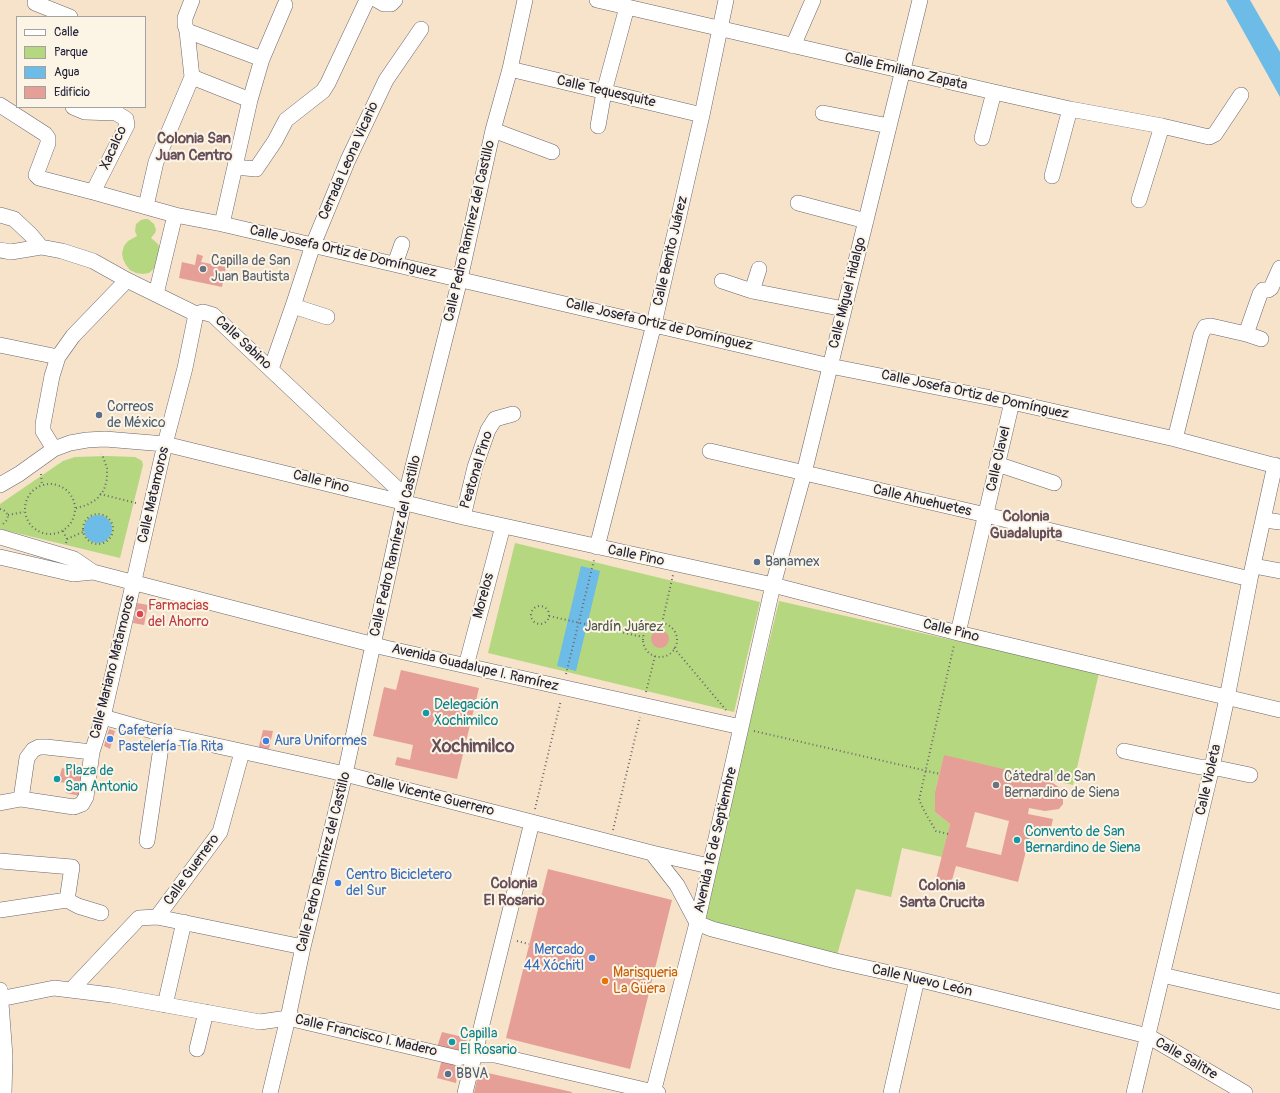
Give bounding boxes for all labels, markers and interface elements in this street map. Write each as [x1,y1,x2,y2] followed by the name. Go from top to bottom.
[16,16,146,108] legend
[54,25,79,40] text: Calle
[54,45,88,60] text: Parque
[843,50,969,94] street label: Calle Emiliano Zapata
[54,65,79,80] text: Agua
[555,72,657,112] street label: Calle Tequesquite
[54,85,90,100] text: Edificio
[315,99,383,223] street label: Cerrada Leona Vicario
[97,124,131,172] street label: Xacalco
[156,130,232,165] district label: Colonia San Juan Centro
[441,139,499,323] street label: Calle Pedro Ramírez del Castillo
[650,194,692,308] street label: Calle Benito Juárez
[248,222,438,282] street label: Calle Josefa Ortiz de Domínguez
[826,236,870,350] street label: Calle Miguel Hidalgo
[211,253,291,286] place label: Capilla de San Juan Bautista
[198,264,208,274] marker: Capilla de San Juan Bautista
[564,295,754,355] street label: Calle Josefa Ortiz de Domínguez
[211,313,275,373] street label: Calle Sabino
[880,367,1070,423] street label: Calle Josefa Ortiz de Domínguez
[107,399,166,432] place label: Correos de México
[94,410,104,420] marker: Correos de México
[983,425,1015,493] street label: Calle Clavel
[457,429,497,511] street label: Peatonal Pino
[135,445,173,545] street label: Calle Matamoros
[367,454,425,638] street label: Calle Pedro Ramírez del Castillo
[291,467,351,497] street label: Calle Pino
[871,481,973,521] street label: Calle Ahuehuetes
[990,508,1062,543] district label: Colonia Guadalupita
[606,542,666,570] street label: Calle Pino
[765,554,820,570] place label: Banamex
[752,557,762,567] marker: Banamex
[470,571,498,621] street label: Morelos
[87,593,139,741] street label: Calle Mariano Matamoros
[148,598,209,630] place label: Farmacias del Ahorro
[135,609,145,619] marker: Farmacias del Ahorro
[921,616,981,646] street label: Calle Pino
[585,619,663,635] park label: Jardín Juárez
[390,641,560,695] street label: Avenida Guadalupe I. Ramírez
[434,697,499,730] place label: Delegación Xochimilco
[421,708,431,718] marker: Delegación Xochimilco
[118,723,223,756] place label: Cafetería Pastelería Tía Rita
[274,733,367,749] place label: Aura Uniformes
[105,734,115,744] marker: Cafetería Pastelería Tía Rita
[261,736,271,746] marker: Aura Uniformes
[432,736,514,758] district label: Xochimilco
[1193,743,1225,817] street label: Calle Violeta
[65,763,138,796] place label: Plaza de San Antonio
[691,765,741,915] street label: Avenida 16 de Septiembre
[1004,769,1120,802] place label: Cátedral de San Bernardino de Siena
[293,770,355,954] street label: Calle Pedro Ramírez del Castillo
[364,772,496,820] street label: Calle Vicente Guerrero
[52,774,62,784] marker: Plaza de San Antonio
[991,780,1001,790] marker: Cátedral de San Bernardino de Siena
[1025,824,1141,856] place label: Convento de San Bernardino de Siena
[161,831,223,909] street label: Calle Guerrero
[1012,835,1022,845] marker: Convento de San Bernardino de Siena
[346,867,452,900] place label: Centro Bicicletero del Sur
[483,875,545,910] district label: Colonia El Rosario
[899,877,985,912] district label: Colonia Santa Crucita
[333,878,343,888] marker: Centro Bicicletero del Sur
[524,942,584,974] place label: Mercado 44 Xóchitl
[587,953,597,963] marker: Mercado 44 Xóchitl
[870,961,974,1001] street label: Calle Nuevo León
[613,965,678,998] place label: Marisqueria La Güera
[600,976,610,986] marker: Marisqueria La Güera
[293,1011,439,1061] street label: Calle Francisco I. Madero
[460,1026,517,1058] place label: Capilla El Rosario
[1152,1034,1220,1084] street label: Calle Salitre
[447,1037,457,1047] marker: Capilla El Rosario
[456,1066,488,1082] place label: BBVA
[443,1069,453,1079] marker: BBVA

